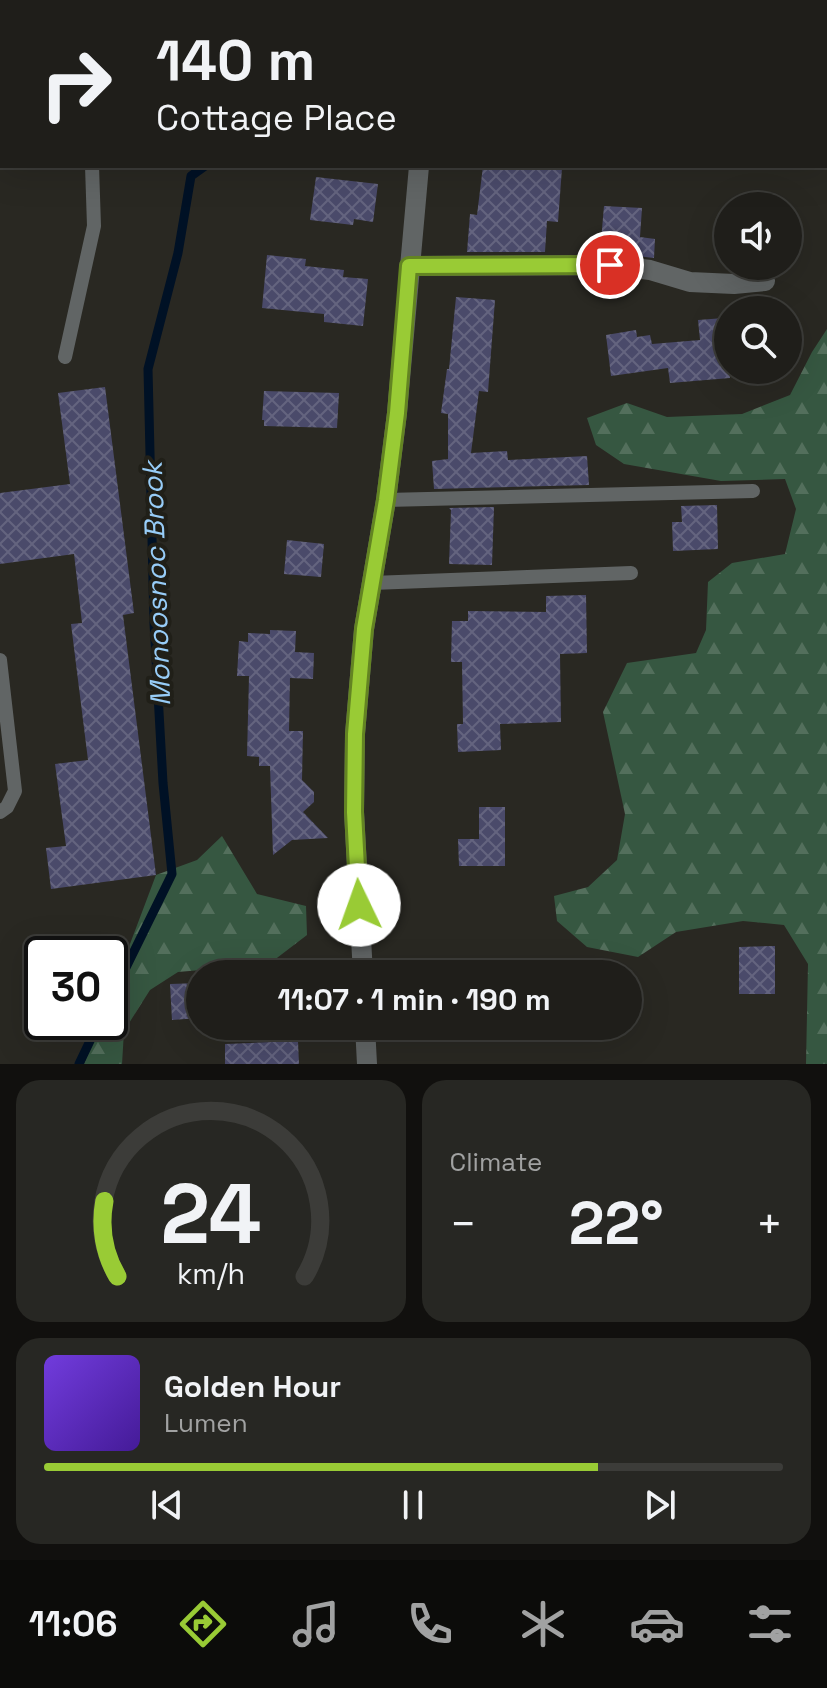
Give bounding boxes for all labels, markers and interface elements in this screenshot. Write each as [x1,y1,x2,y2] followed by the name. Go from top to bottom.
[156,25,315,96] text: 140 m
[24,32,128,136] icon: right
[156,95,397,141] text: Cottage Place
[714,192,802,384] map controls
[714,192,802,280] button: sound
[576,231,644,299] pin
[588,243,632,287] icon: arrive
[714,296,802,384] button: search
[134,458,178,707] water label: Monoosnoc Brook
[317,863,401,947] position arrow
[24,936,128,1040] speed limit sign: 30
[277,980,551,1019] text: 11:07 · 1 min · 190 m
[450,1145,542,1179] text: Climate
[160,1161,261,1267] text: 24
[569,1185,664,1262] text: 22°
[450,1196,477,1252] text: −
[756,1196,783,1252] text: +
[177,1256,245,1292] text: km/h
[164,1367,341,1406] text: Golden Hour
[164,1406,248,1440] text: Lumen
[145,1483,189,1527] icon: previous
[391,1483,435,1527] icon: pause
[638,1483,682,1527] icon: next
[175,1596,231,1652] icon: directions
[288,1596,344,1652] icon: music
[402,1596,458,1652] icon: phone
[515,1596,571,1652] icon: climate
[629,1596,685,1652] icon: car
[742,1596,798,1652] icon: filters
[29,1601,118,1647] text: 11:06

